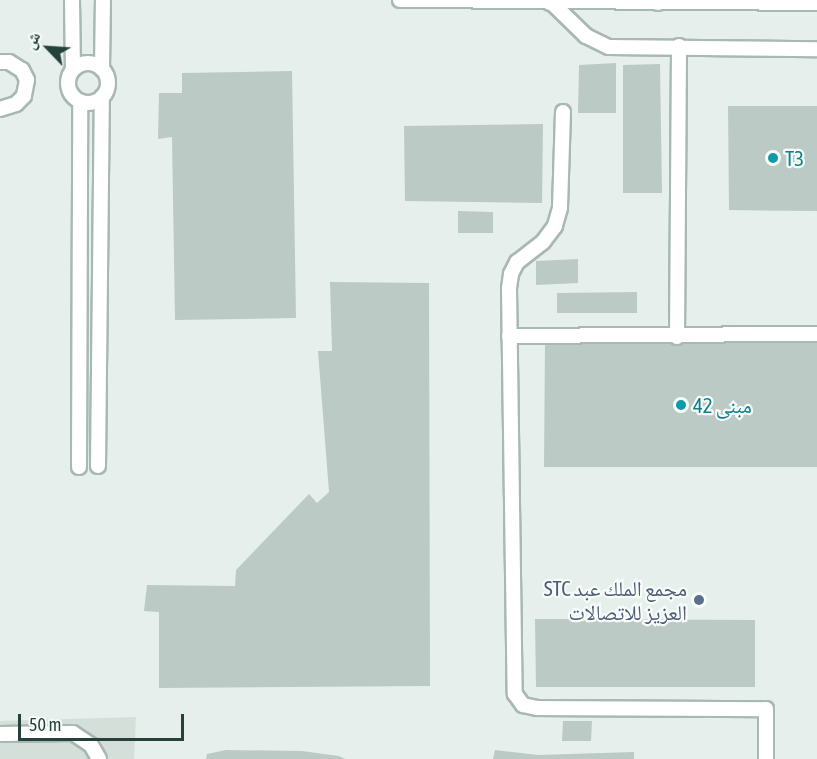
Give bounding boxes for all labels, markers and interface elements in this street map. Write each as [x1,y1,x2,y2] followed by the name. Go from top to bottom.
[18,18,78,78] north arrow
[20,29,43,52] text: ش
[785,145,804,171] place label: T3
[766,151,780,165] marker: T3
[693,392,752,418] place label: مبنى 42
[674,398,688,412] marker: مبنى 42
[544,575,687,625] place label: STC مجمع الملك عبد العزيز للاتصالات
[692,593,706,607] marker: STC مجمع الملك عبد العزيز للاتصالات
[21,702,188,740] scale bar
[29,714,61,735] text: 50 m

